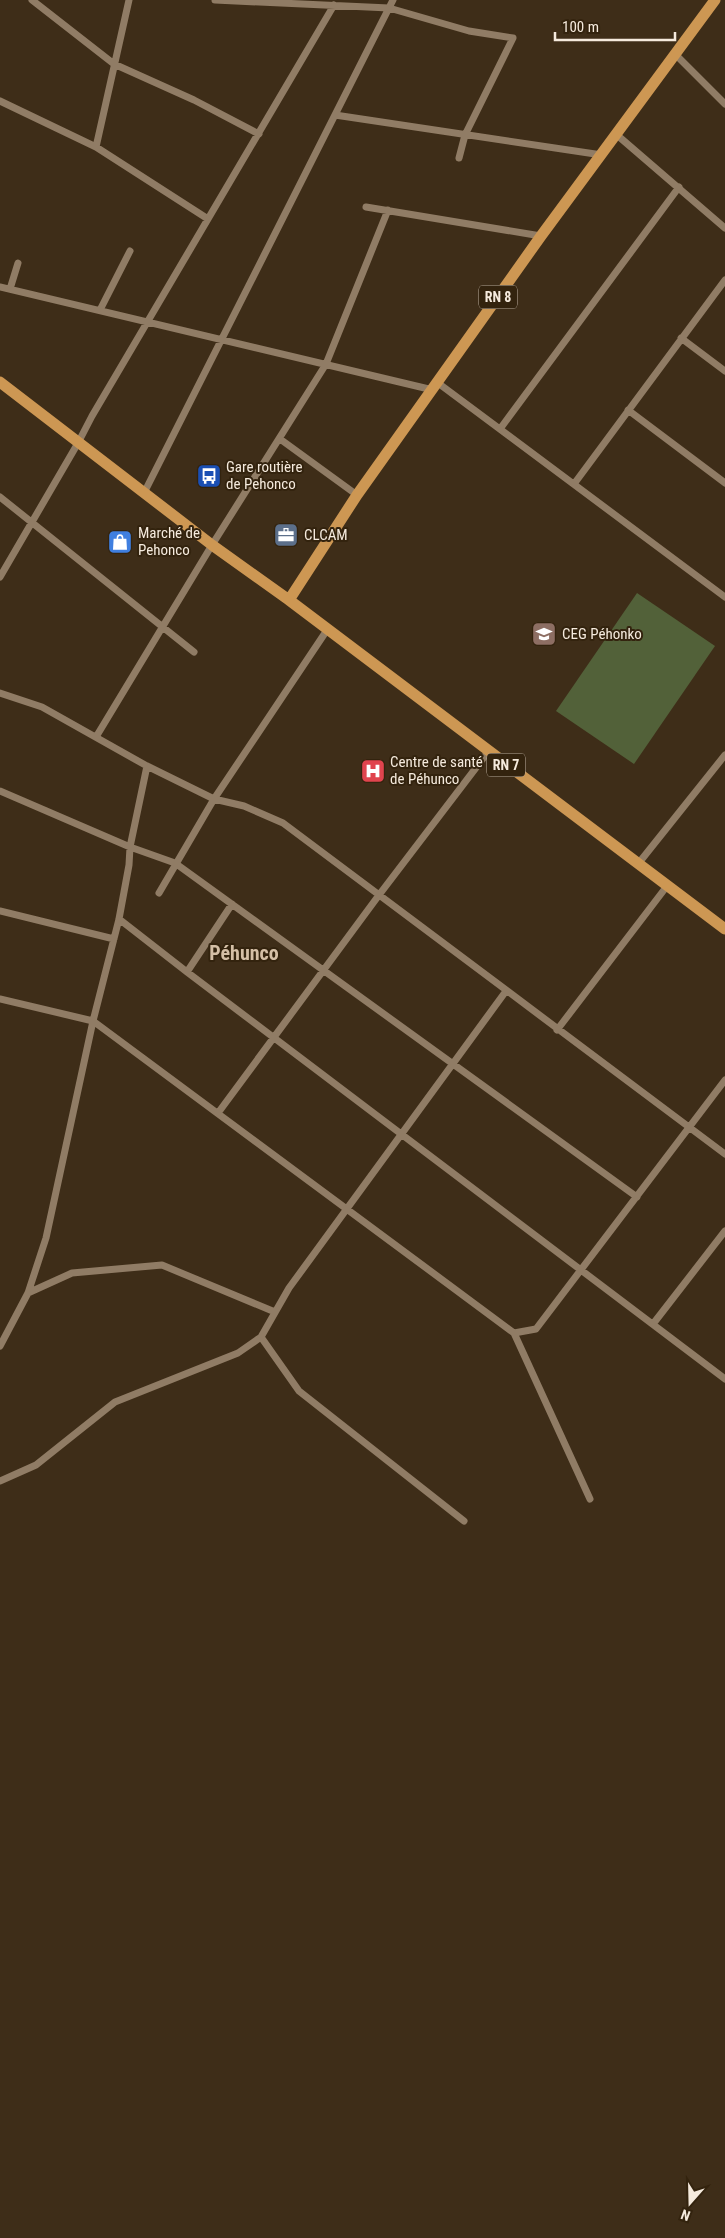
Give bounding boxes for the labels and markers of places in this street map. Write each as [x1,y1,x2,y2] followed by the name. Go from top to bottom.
[226,458,303,493] place label: Gare routière de Pehonco
[196,463,222,489] bus stop icon: Gare routière de Pehonco
[273,522,299,548] office icon: CLCAM
[138,524,200,559] place label: Marché de Pehonco
[304,526,348,544] place label: CLCAM
[107,529,133,555] shop icon: Marché de Pehonco
[531,621,557,647] school or university icon: CEG Péhonko
[562,625,642,643] place label: CEG Péhonko
[390,753,483,788] place label: Centre de santé de Péhunco
[360,758,386,784] hospital icon: Centre de santé de Péhunco

